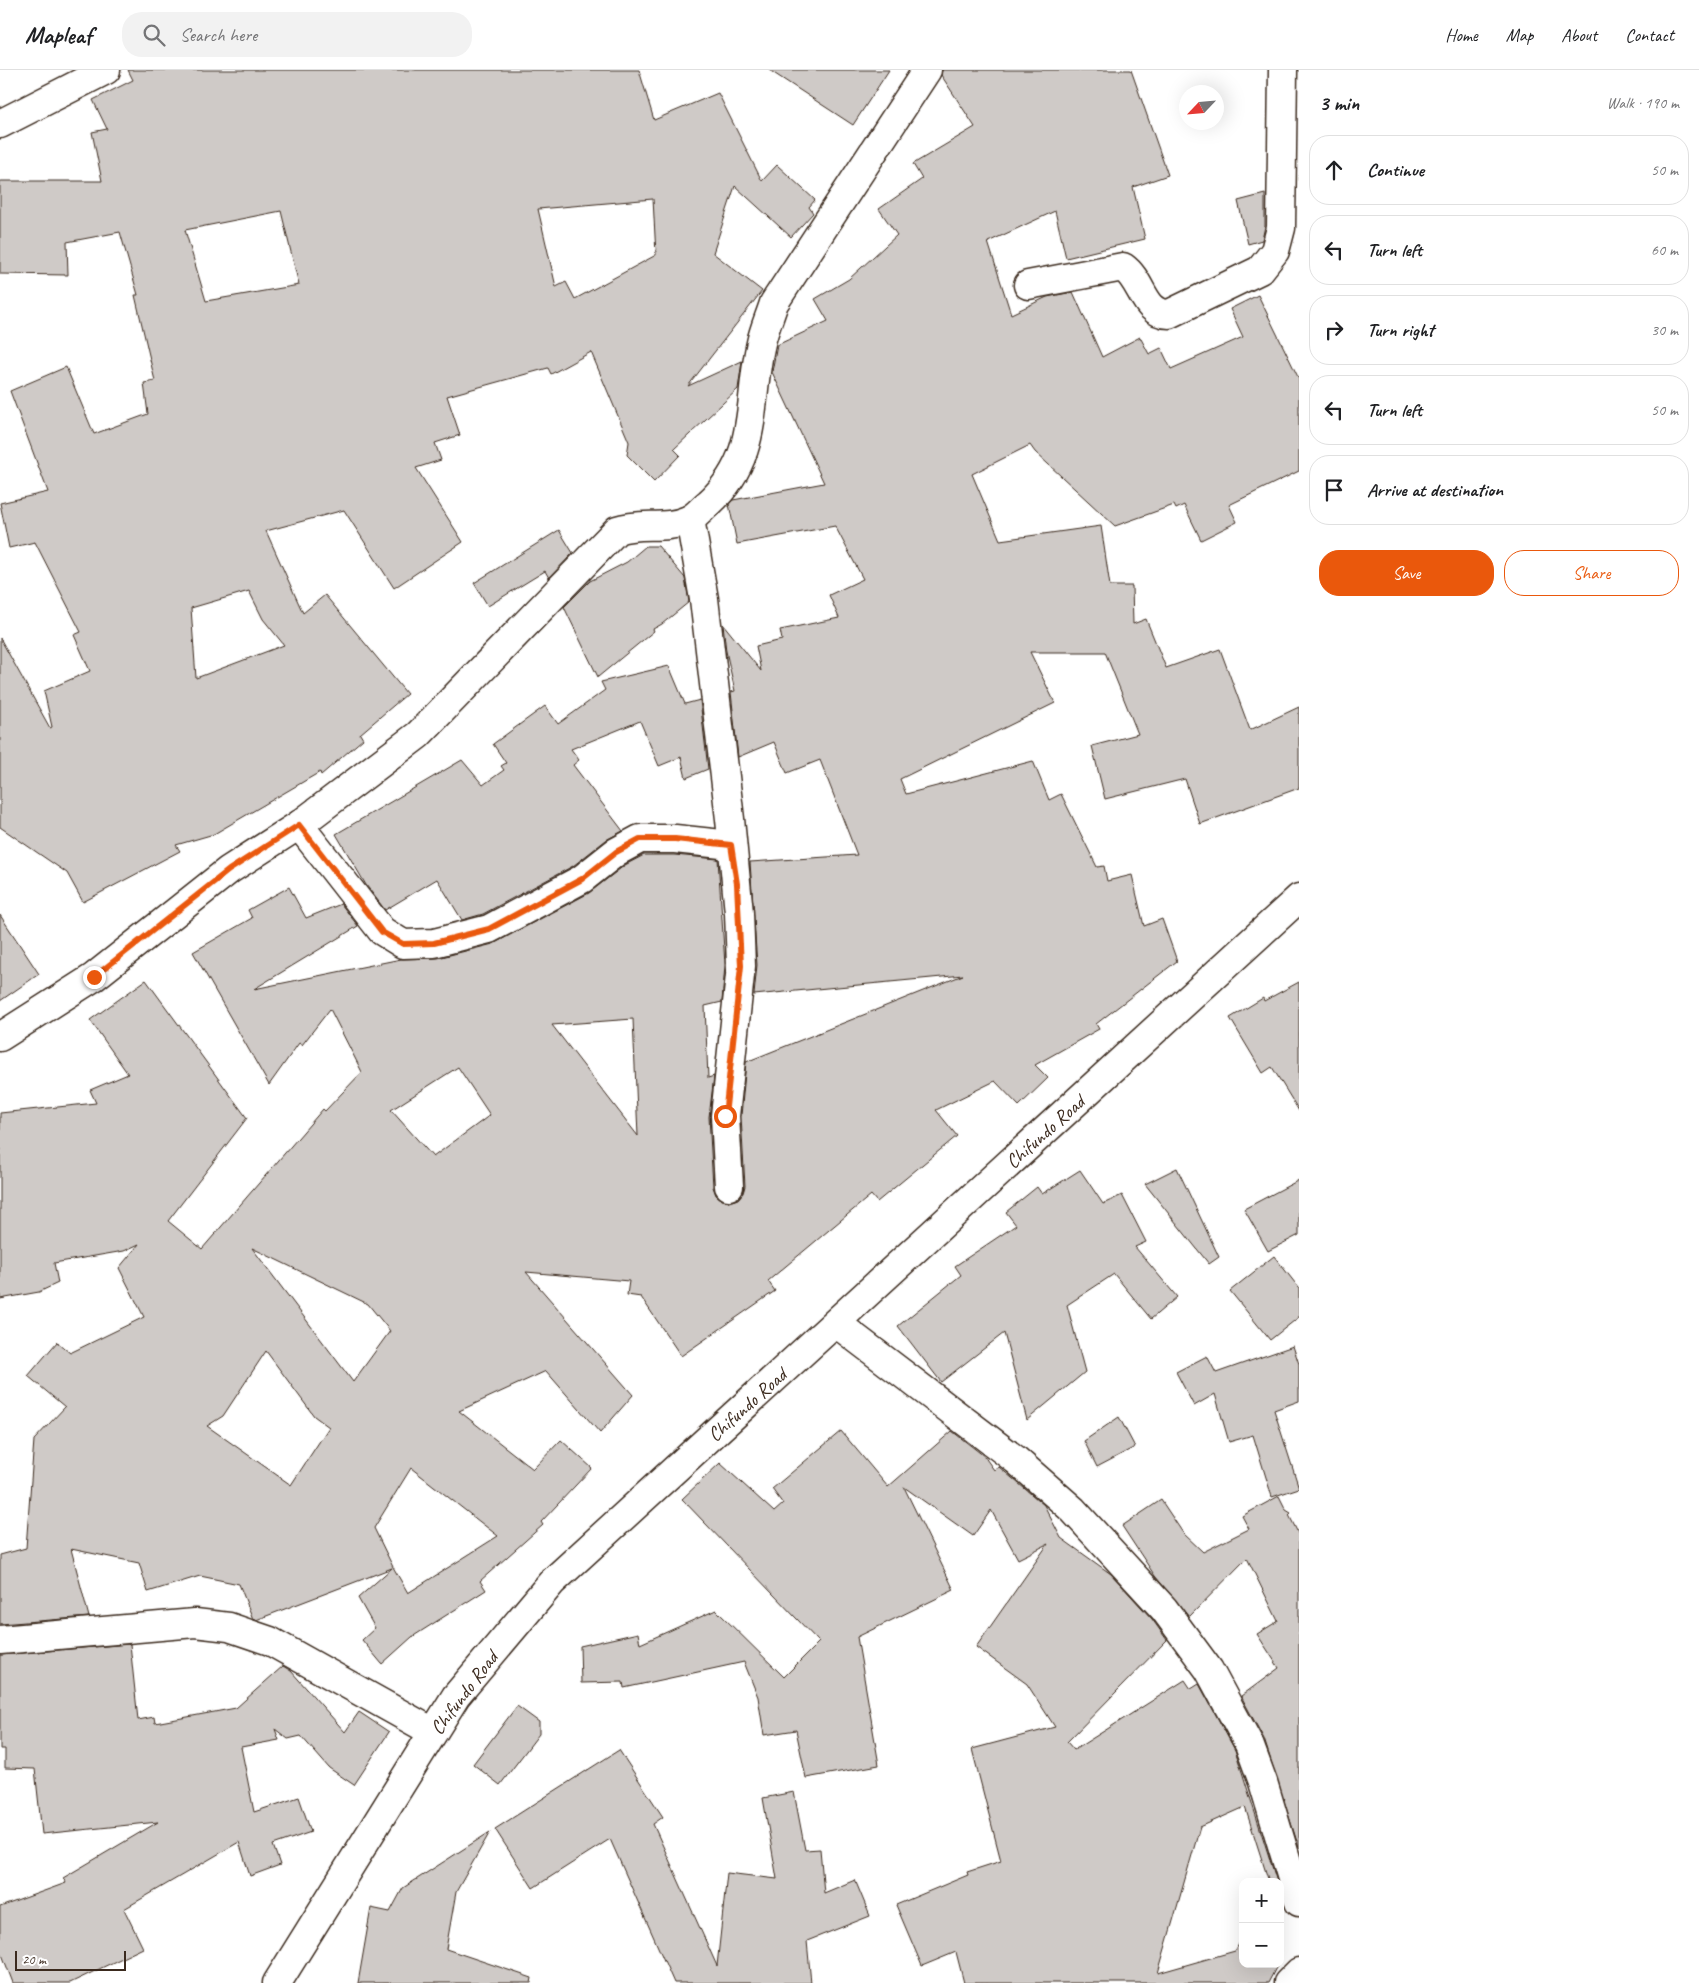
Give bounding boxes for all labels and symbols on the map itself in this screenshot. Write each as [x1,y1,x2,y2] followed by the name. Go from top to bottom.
[1179,85,1224,130] north arrow
[83,966,106,989] route end
[1000,1088,1092,1174] street label: Chifundo Road
[714,1105,737,1128] route start
[702,1361,794,1447] street label: Chifundo Road
[425,1644,505,1740] street label: Chifundo Road
[15,1948,126,1971] scale bar

